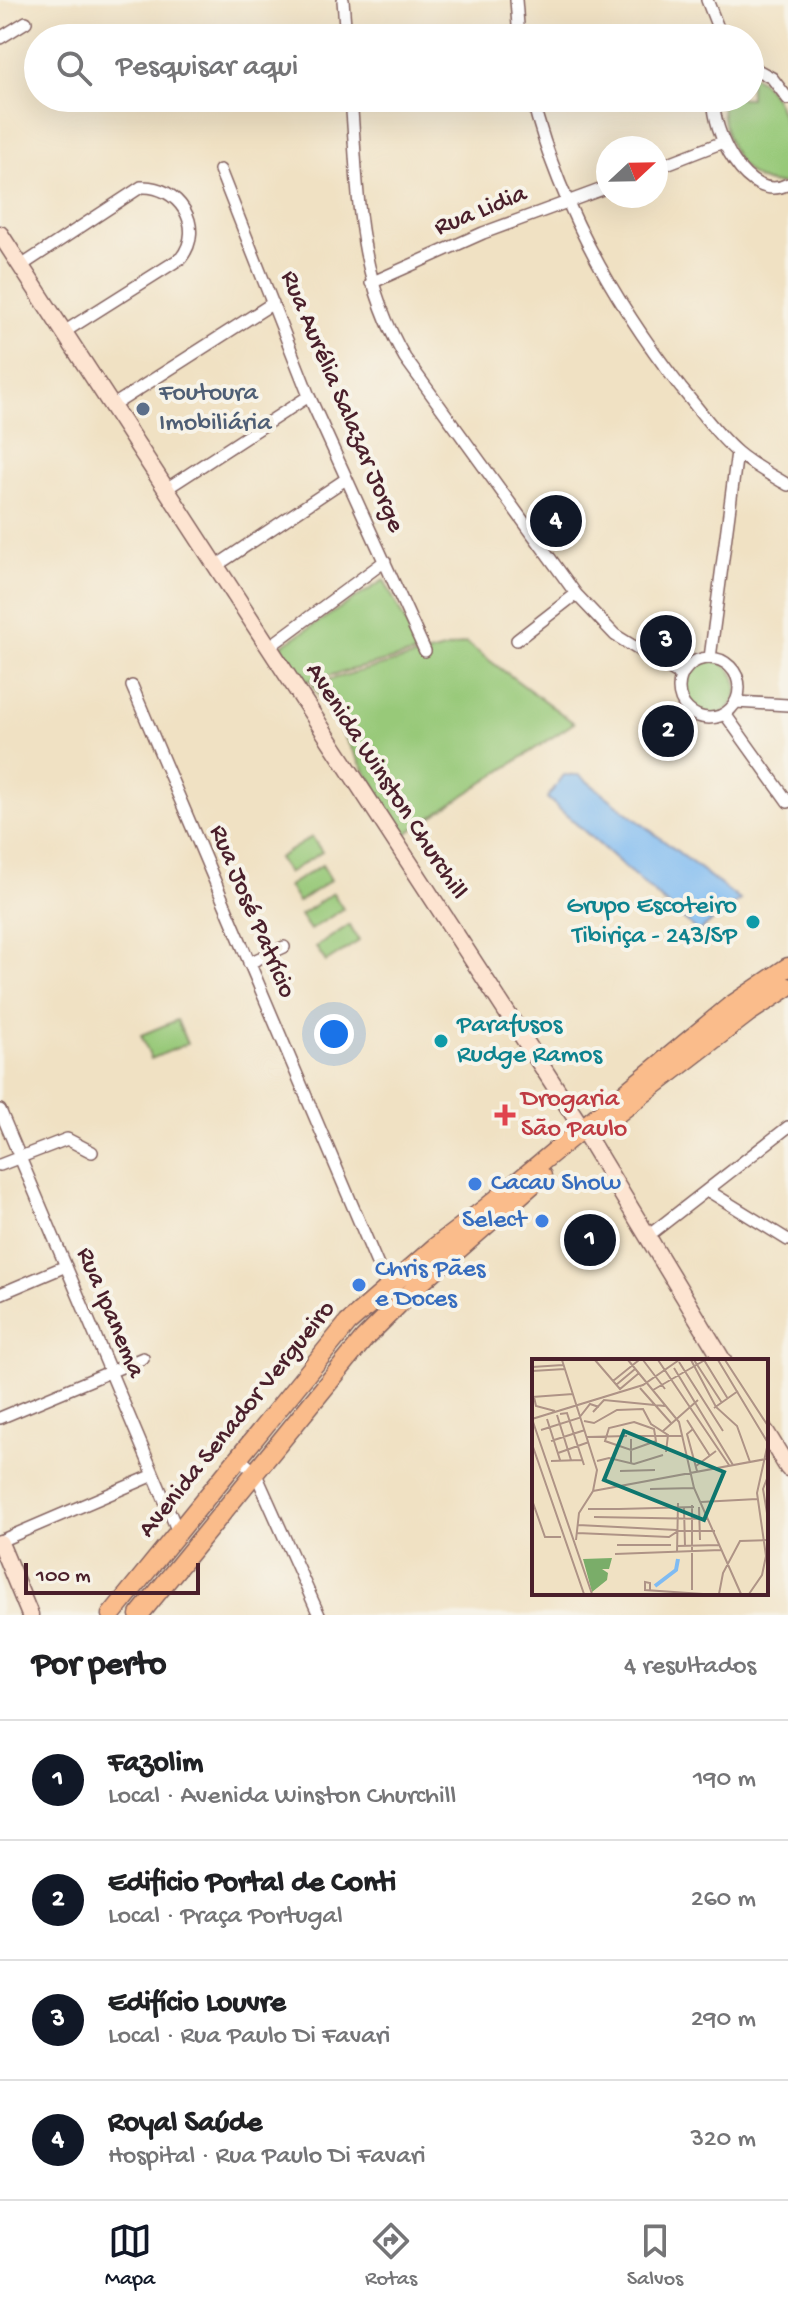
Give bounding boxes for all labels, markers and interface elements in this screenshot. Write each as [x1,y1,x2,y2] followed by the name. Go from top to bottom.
[24,24,764,112] search box
[52,46,96,90] icon: search
[116,51,298,86] text: Pesquisar aqui
[596,136,668,208] north arrow
[430,179,533,245] street label: Rua Lidia
[272,267,410,538] street label: Rua Aurélia Salazar Jorge
[158,379,273,440] place label: Foutoura Imobiliária
[134,400,152,418] marker: Foutoura Imobiliária
[530,491,582,551] pin: 4
[640,611,692,671] pin: 3
[297,658,473,906] street label: Avenida Winston Churchill
[642,701,694,761] pin: 2
[201,821,301,1003] street label: Rua José Patrício
[566,892,738,953] place label: Grupo Escoteiro Tibiriça - 243/SP
[744,913,762,931] marker: Grupo Escoteiro Tibiriça - 243/SP
[456,1011,603,1072] place label: Parafusos Rudge Ramos
[314,1014,354,1054] your location
[432,1032,450,1050] marker: Parafusos Rudge Ramos
[519,1085,627,1146] place label: Drogaria São Paulo
[496,1106,514,1124] marker: Drogaria São Paulo
[491,1169,621,1200] place label: Cacau Show
[466,1175,484,1193] marker: Cacau Show
[462,1206,528,1237] place label: Select
[564,1210,616,1270] pin: 1
[533,1212,551,1230] marker: Select
[68,1243,151,1384] street label: Rua Ipanema
[375,1255,487,1316] place label: Chris Pães e Doces
[350,1276,368,1294] marker: Chris Pães e Doces
[133,1295,343,1545] street label: Avenida Senador Vergueiro
[532,1359,768,1595] inset map
[24,1559,200,1595] scale bar
[36,1564,91,1590] text: 100 m
[32,1647,166,1687] text: Por perto
[624,1652,756,1683] text: 4 resultados
[108,1747,203,1782] text: Fazolim
[53,1765,63,1796] text: 1
[693,1765,756,1796] text: 190 m
[108,1782,456,1813] text: Local · Avenida Winston Churchill
[108,1867,396,1902] text: Edificio Portal de Conti
[52,1885,64,1916] text: 2
[691,1885,756,1916] text: 260 m
[108,1902,343,1933] text: Local · Praça Portugal
[108,1987,286,2022] text: Edifício Louvre
[51,2005,65,2036] text: 3
[691,2005,756,2036] text: 290 m
[108,2022,391,2053] text: Local · Rua Paulo Di Favari
[108,2107,262,2142] text: Royal Saúde
[52,2125,64,2156] text: 4
[690,2125,756,2156] text: 320 m
[108,2142,426,2173] text: Hospital · Rua Paulo Di Favari
[105,2219,155,2293] tab: Mapa
[365,2219,417,2293] tab: Rotas
[627,2219,683,2293] tab: Salvos

